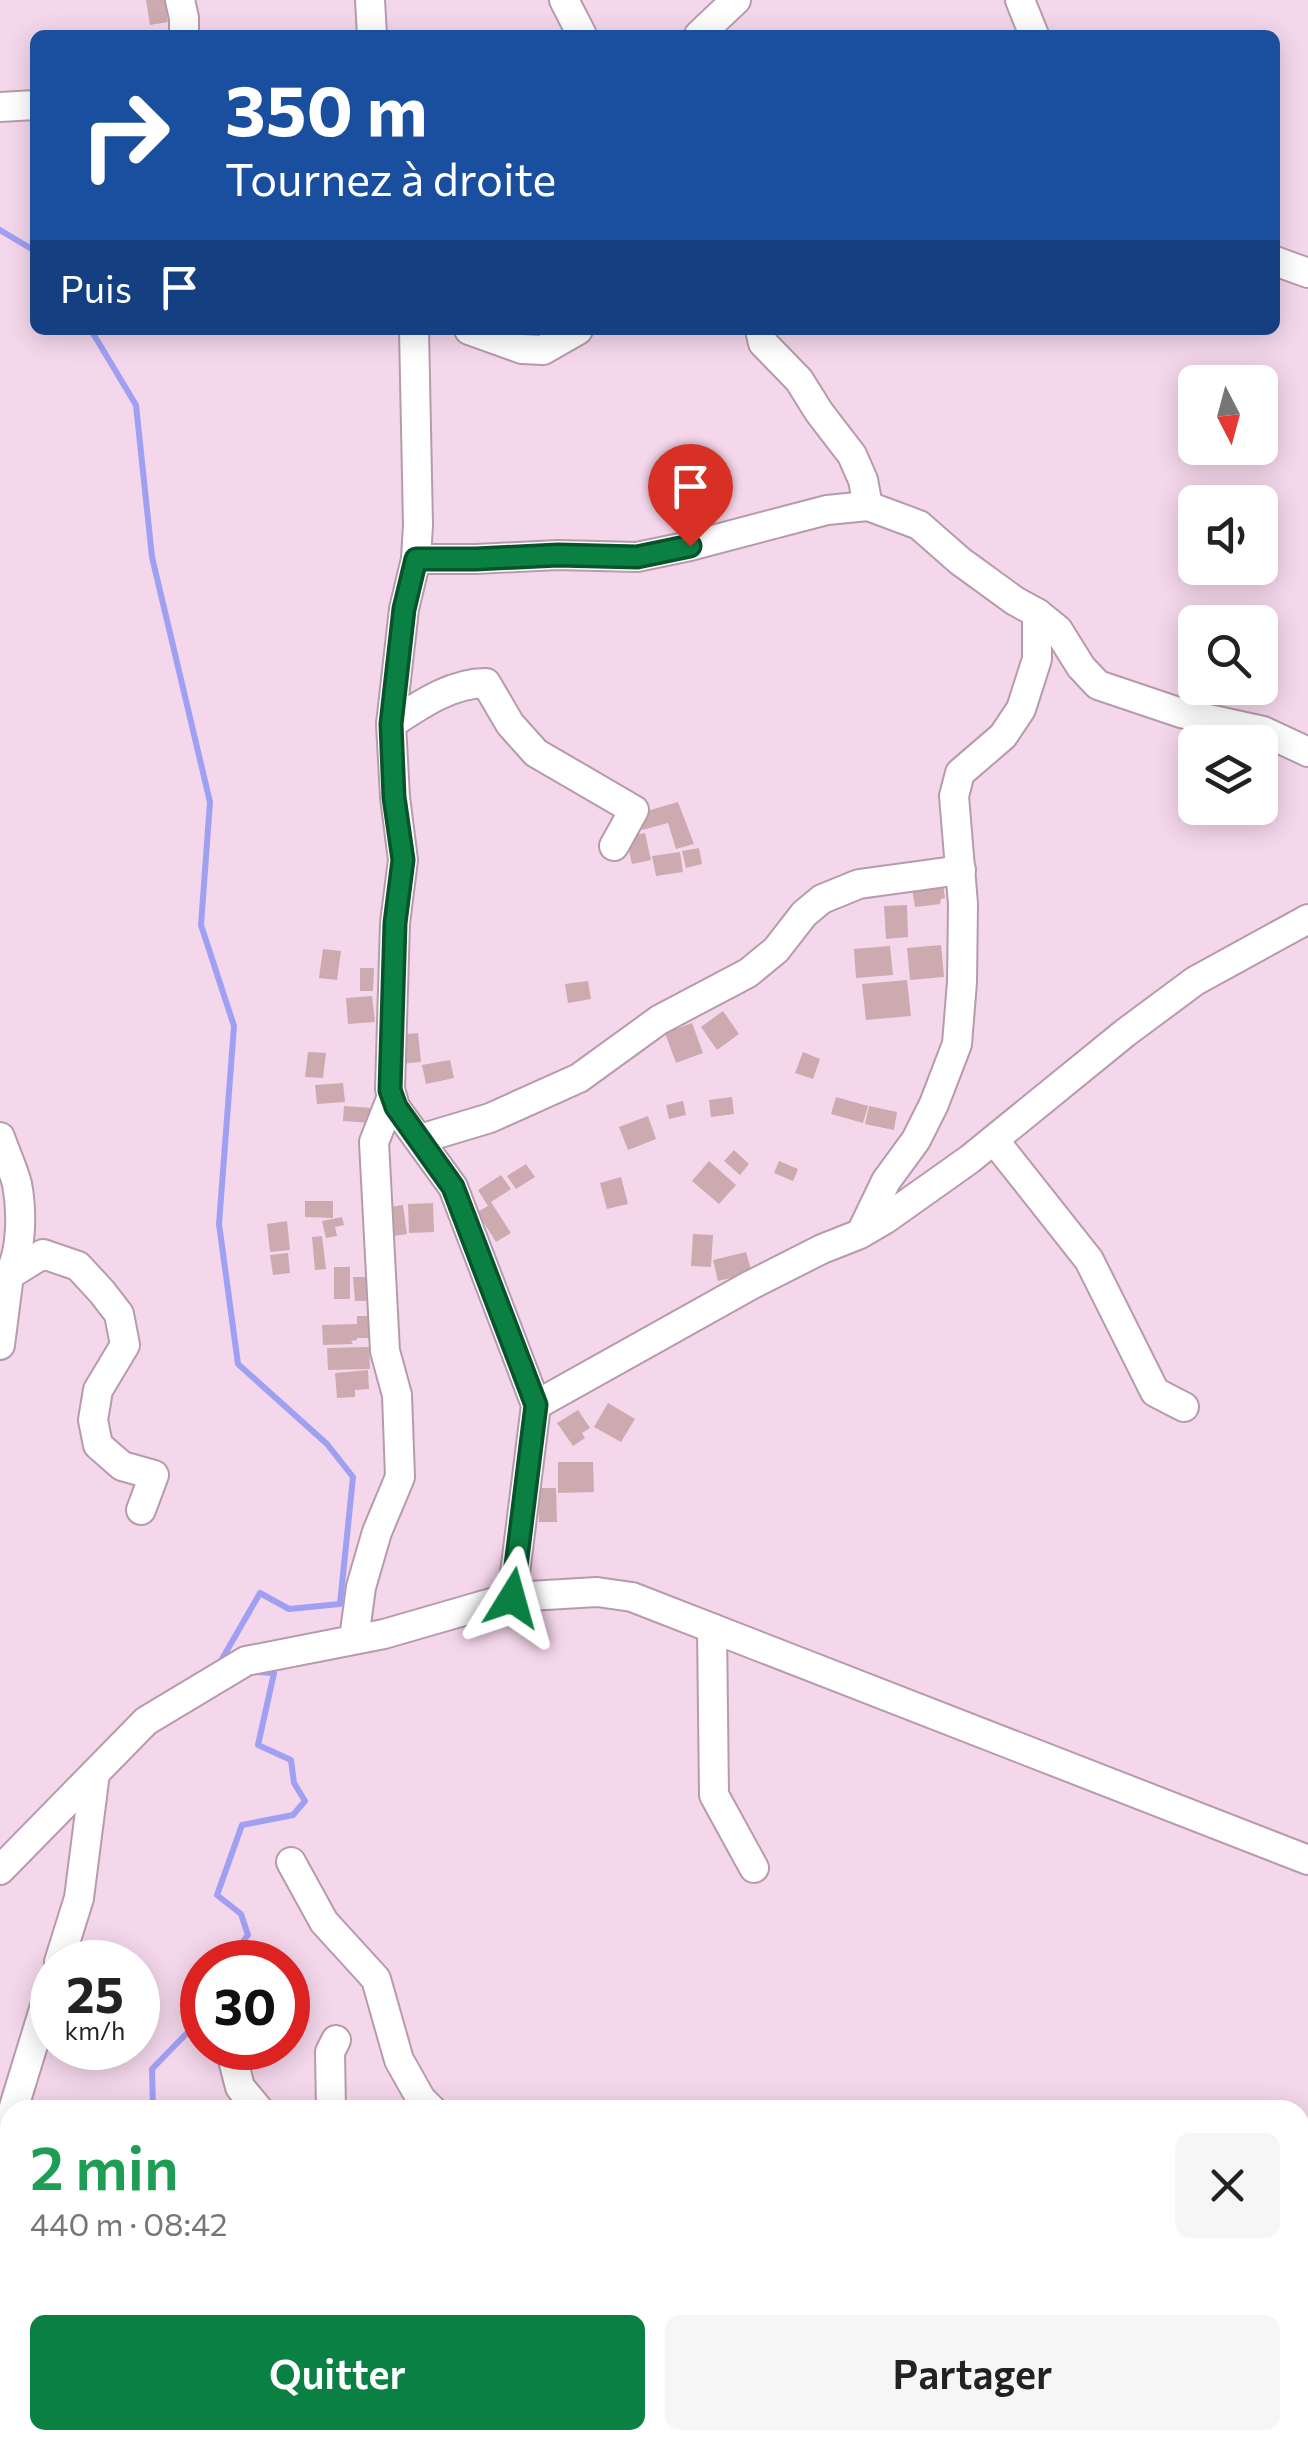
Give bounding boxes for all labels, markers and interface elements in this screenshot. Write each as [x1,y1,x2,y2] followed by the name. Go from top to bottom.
[225,65,428,150] text: 350 m
[60,70,190,200] icon: right
[225,150,556,205] text: Tournez à droite
[152,260,207,315] icon: arrive
[60,264,132,311] text: Puis
[1178,365,1278,465] north arrow
[1178,365,1278,825] map controls
[648,444,733,547] pin
[663,459,718,514] icon: arrive
[1178,485,1278,585] button: sound
[1178,605,1278,705] button: search
[1178,725,1278,825] button: layers
[460,1546,564,1650] position arrow
[180,1940,310,2070] speed limit sign: 30
[66,1962,124,2023] text: 25
[65,2015,125,2045] text: km/h
[30,2129,179,2202] text: 2 min
[1175,2133,1280,2238] button: close
[30,2203,227,2243] text: 440 m · 08:42
[30,2315,645,2430] button: Quitter
[665,2315,1280,2430] button: Partager

